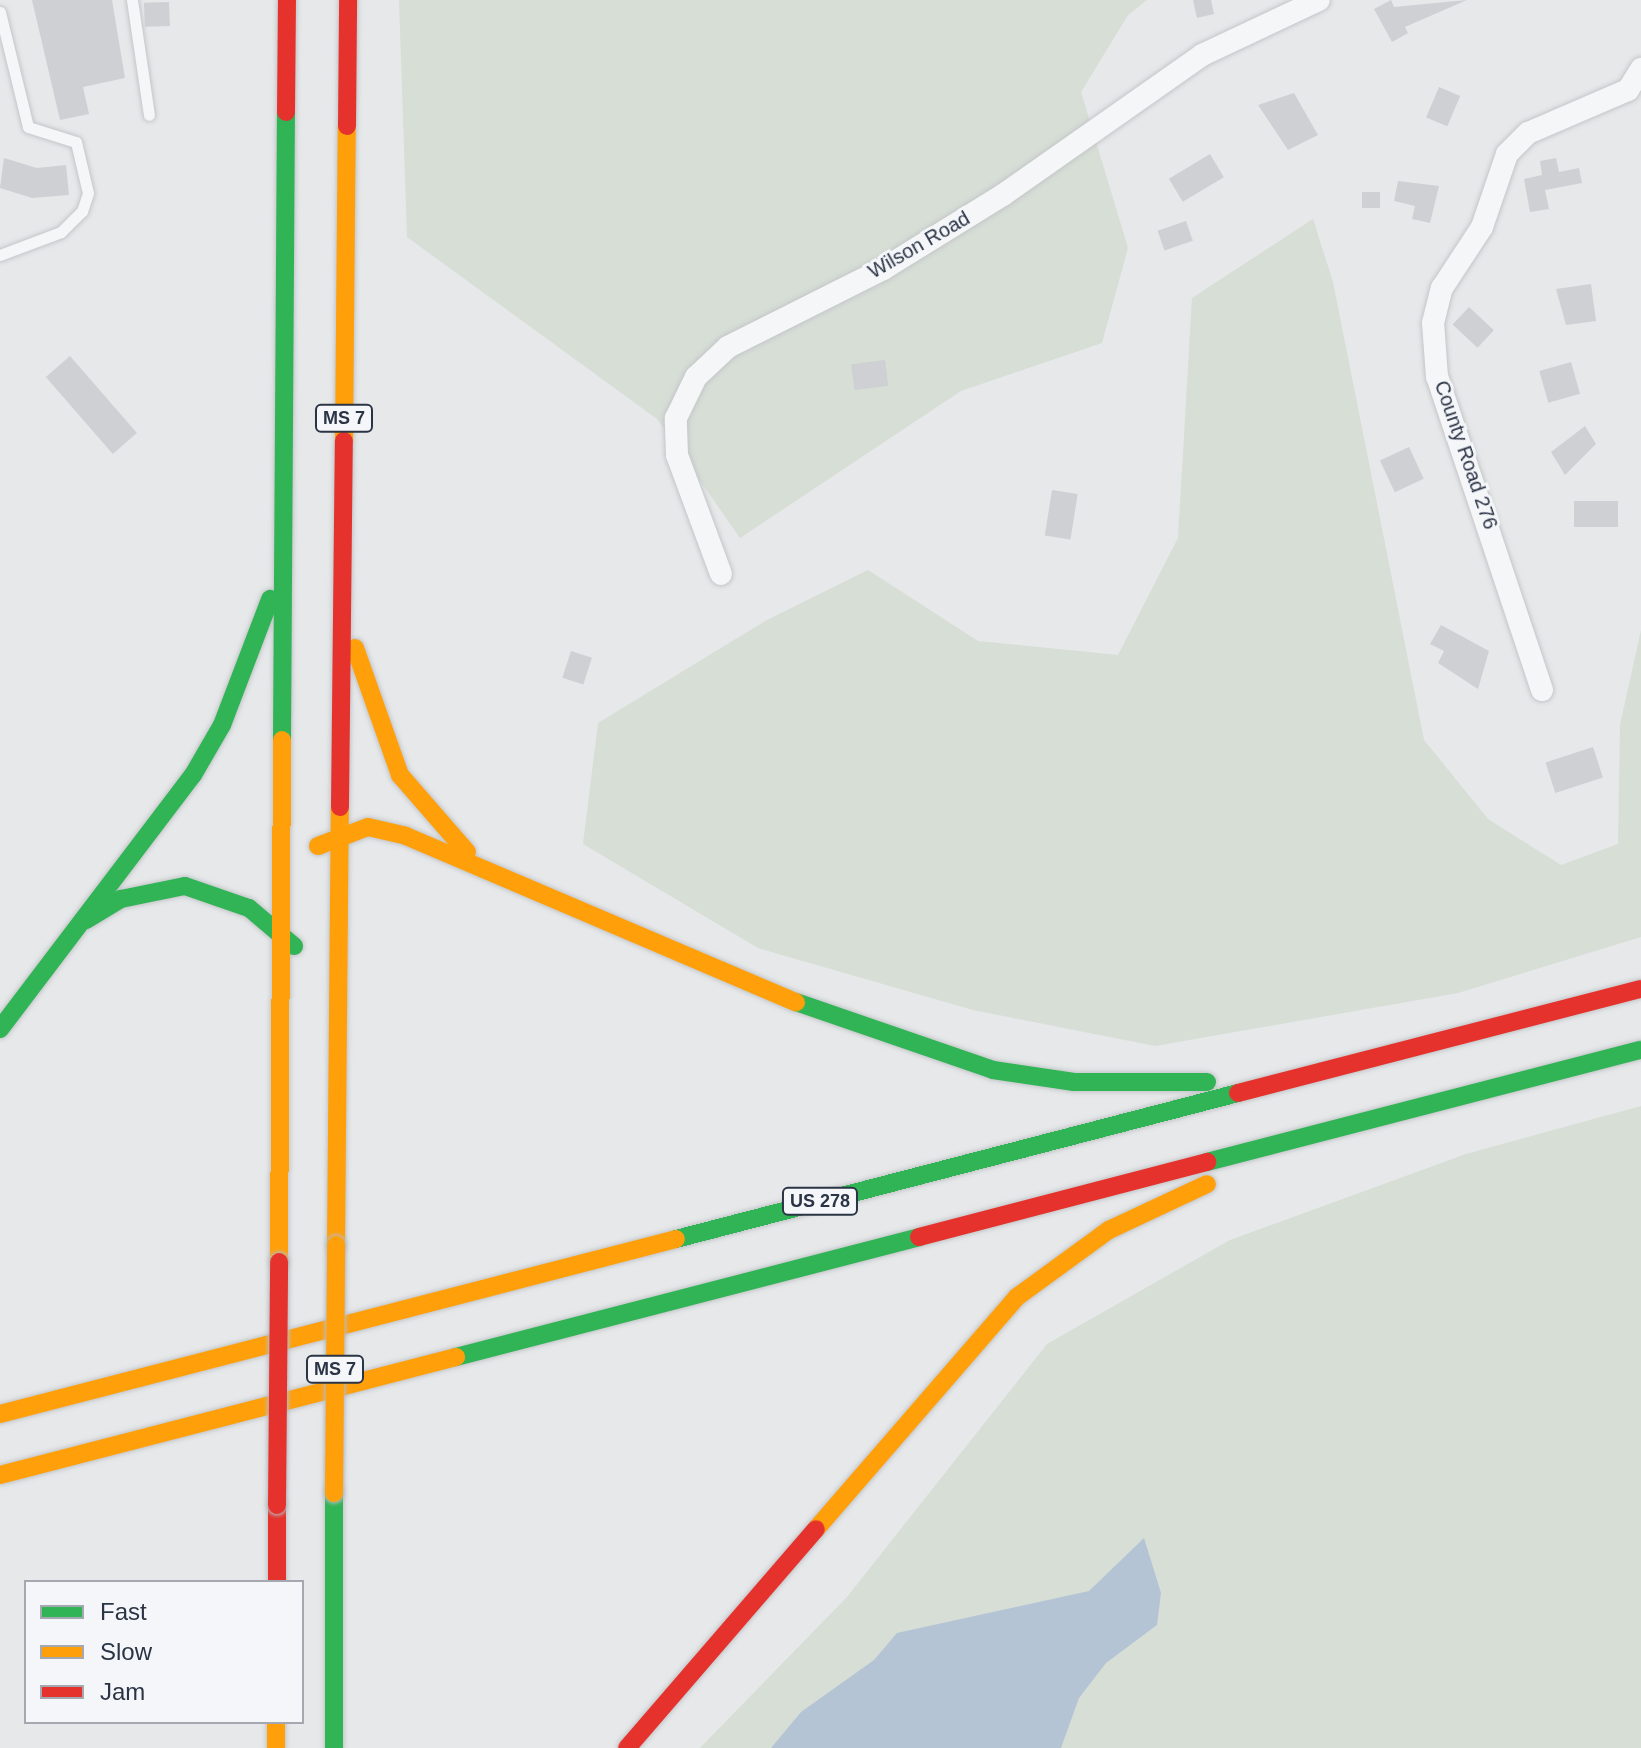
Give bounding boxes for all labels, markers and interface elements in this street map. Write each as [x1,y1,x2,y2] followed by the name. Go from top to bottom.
[864,206,974,284] street label: Wilson Road
[1429,378,1503,532] street label: County Road 276
[314,404,374,432] road number: MS 7
[780,1187,860,1215] road number: US 278
[305,1355,365,1383] road number: MS 7
[24,1580,304,1724] legend
[100,1598,147,1625] text: Fast
[100,1638,152,1665] text: Slow
[100,1678,145,1705] text: Jam

